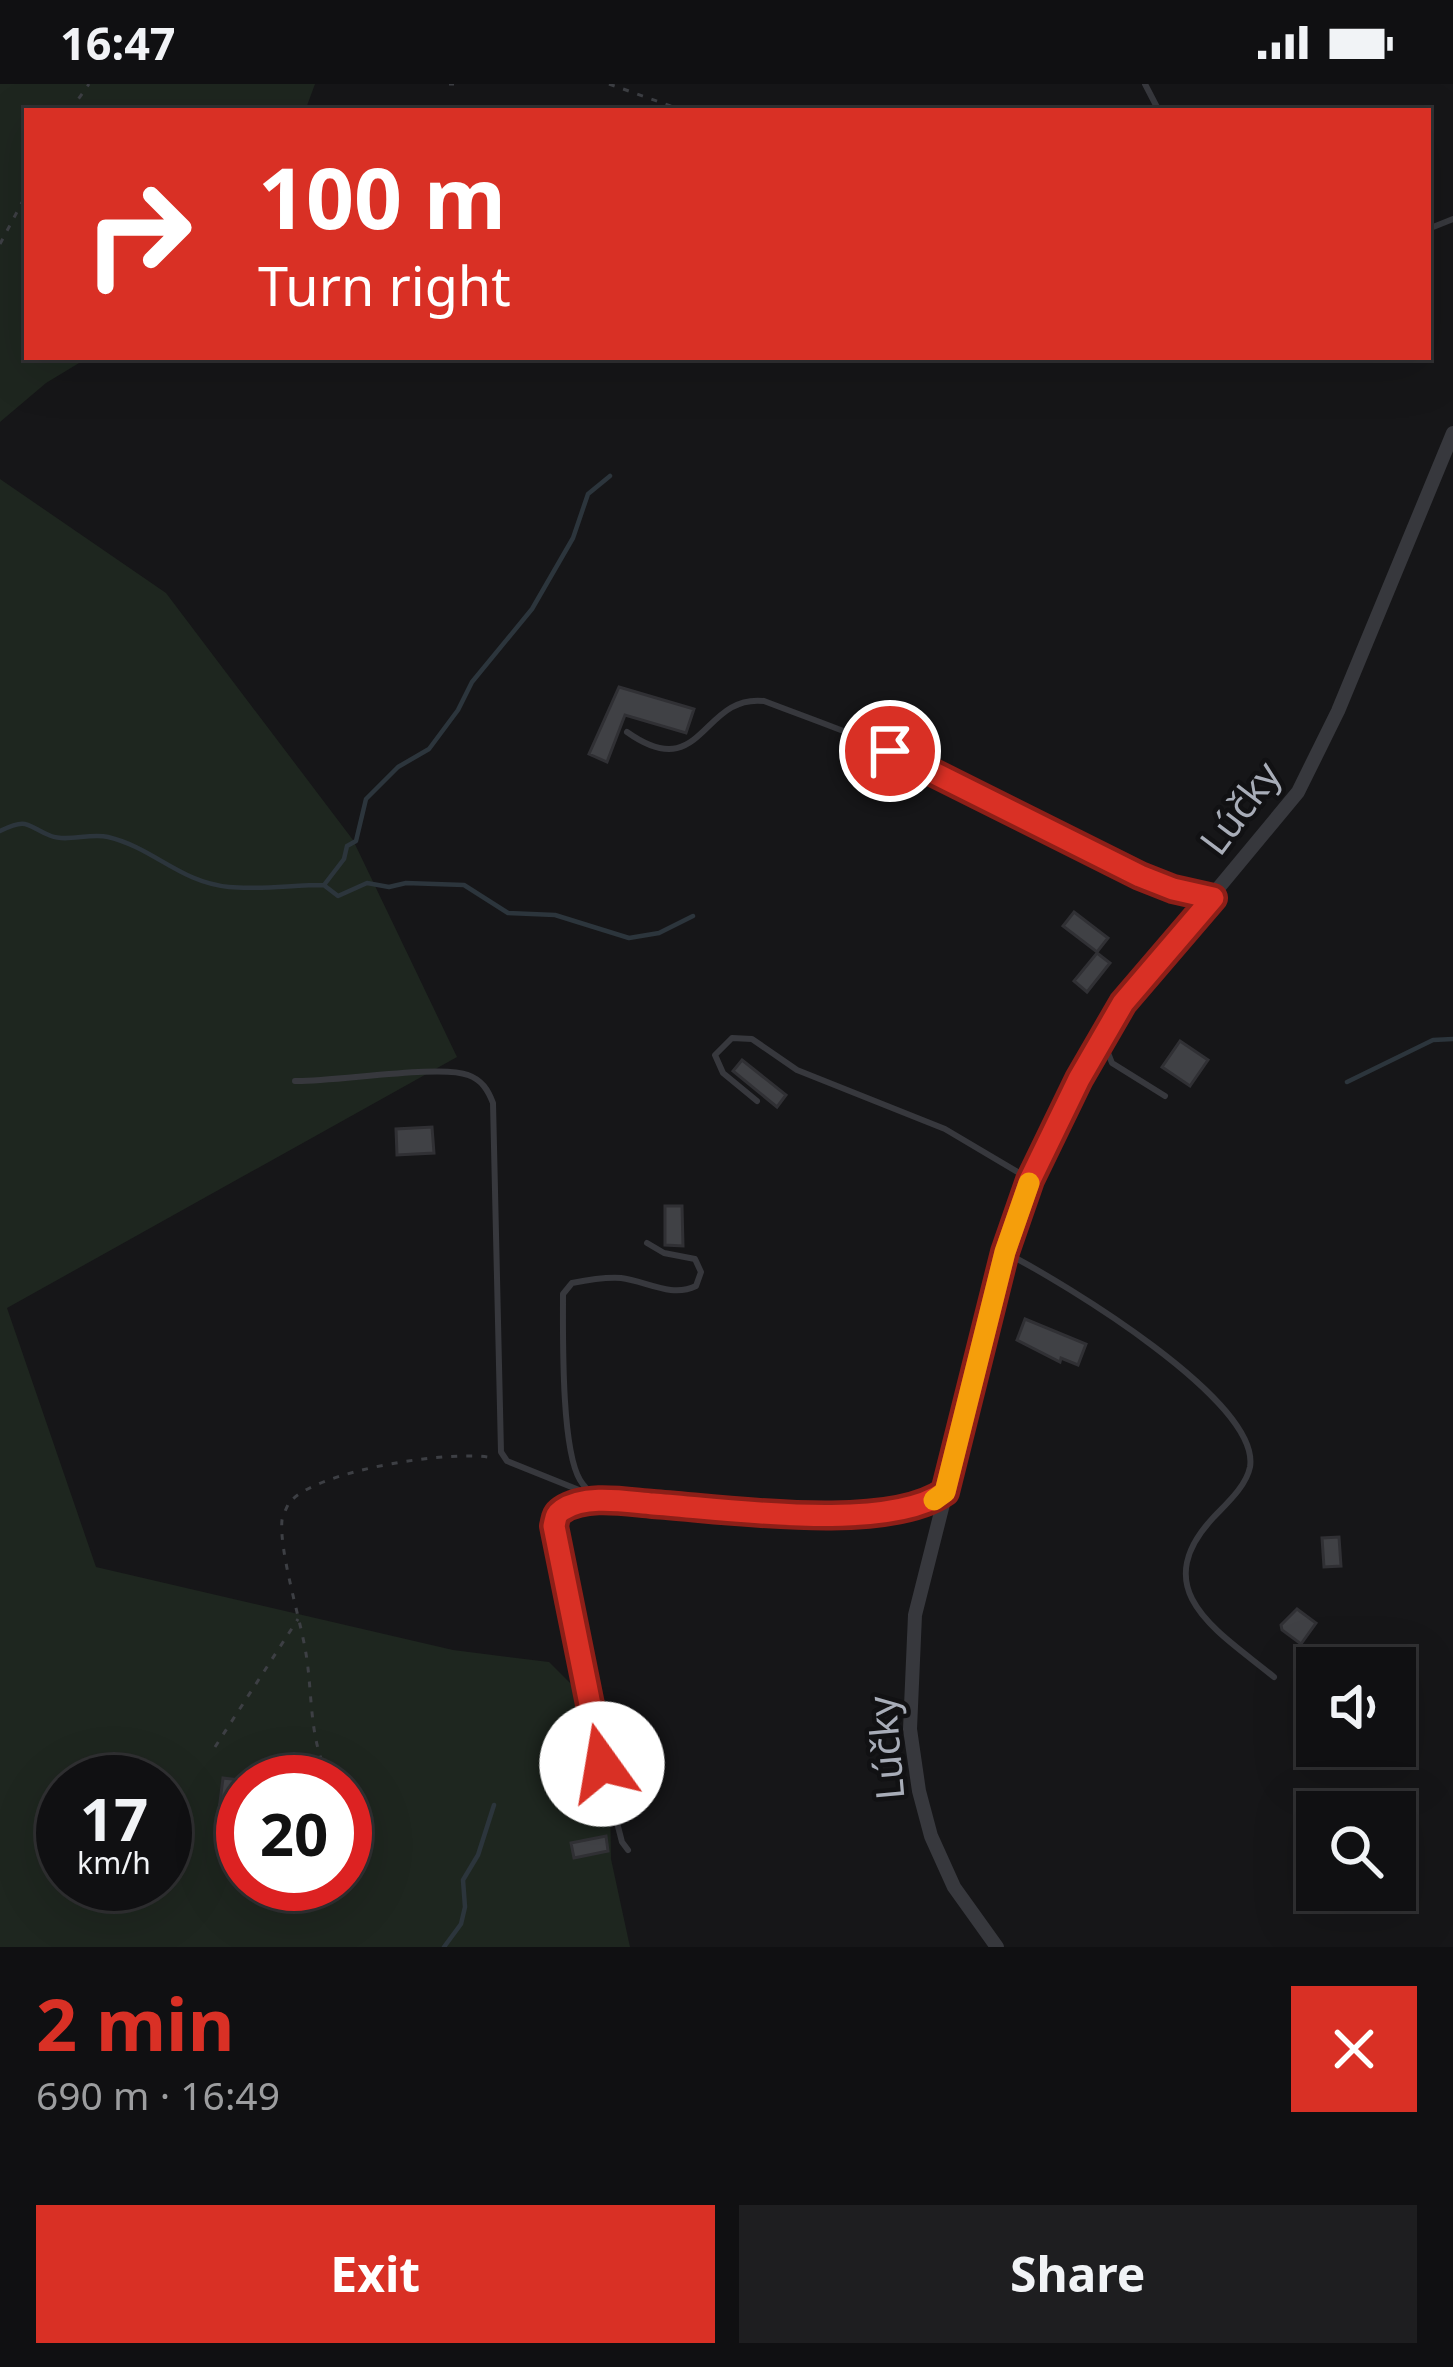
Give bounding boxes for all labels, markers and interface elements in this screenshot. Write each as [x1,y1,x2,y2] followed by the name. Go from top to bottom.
[60,12,176,73] text: 16:47
[258,139,506,254] text: 100 m
[60,156,216,312] icon: right
[258,248,511,322] text: Turn right
[839,700,941,802] pin
[857,718,923,784] icon: arrive
[1186,750,1291,865] street label: Lúčky
[1296,1647,1416,1911] map controls
[1296,1647,1416,1767] button: sound
[854,1694,915,1802] street label: Lúčky
[539,1701,665,1827] position arrow
[216,1755,372,1911] speed limit sign: 20
[80,1777,148,1859] text: 17
[1296,1791,1416,1911] button: search
[77,1842,151,1883] text: km/h
[36,1974,234,2072] text: 2 min
[1291,1986,1417,2112] button: close
[36,2068,280,2121] text: 690 m · 16:49
[36,2205,715,2343] button: Exit
[739,2205,1417,2343] button: Share

